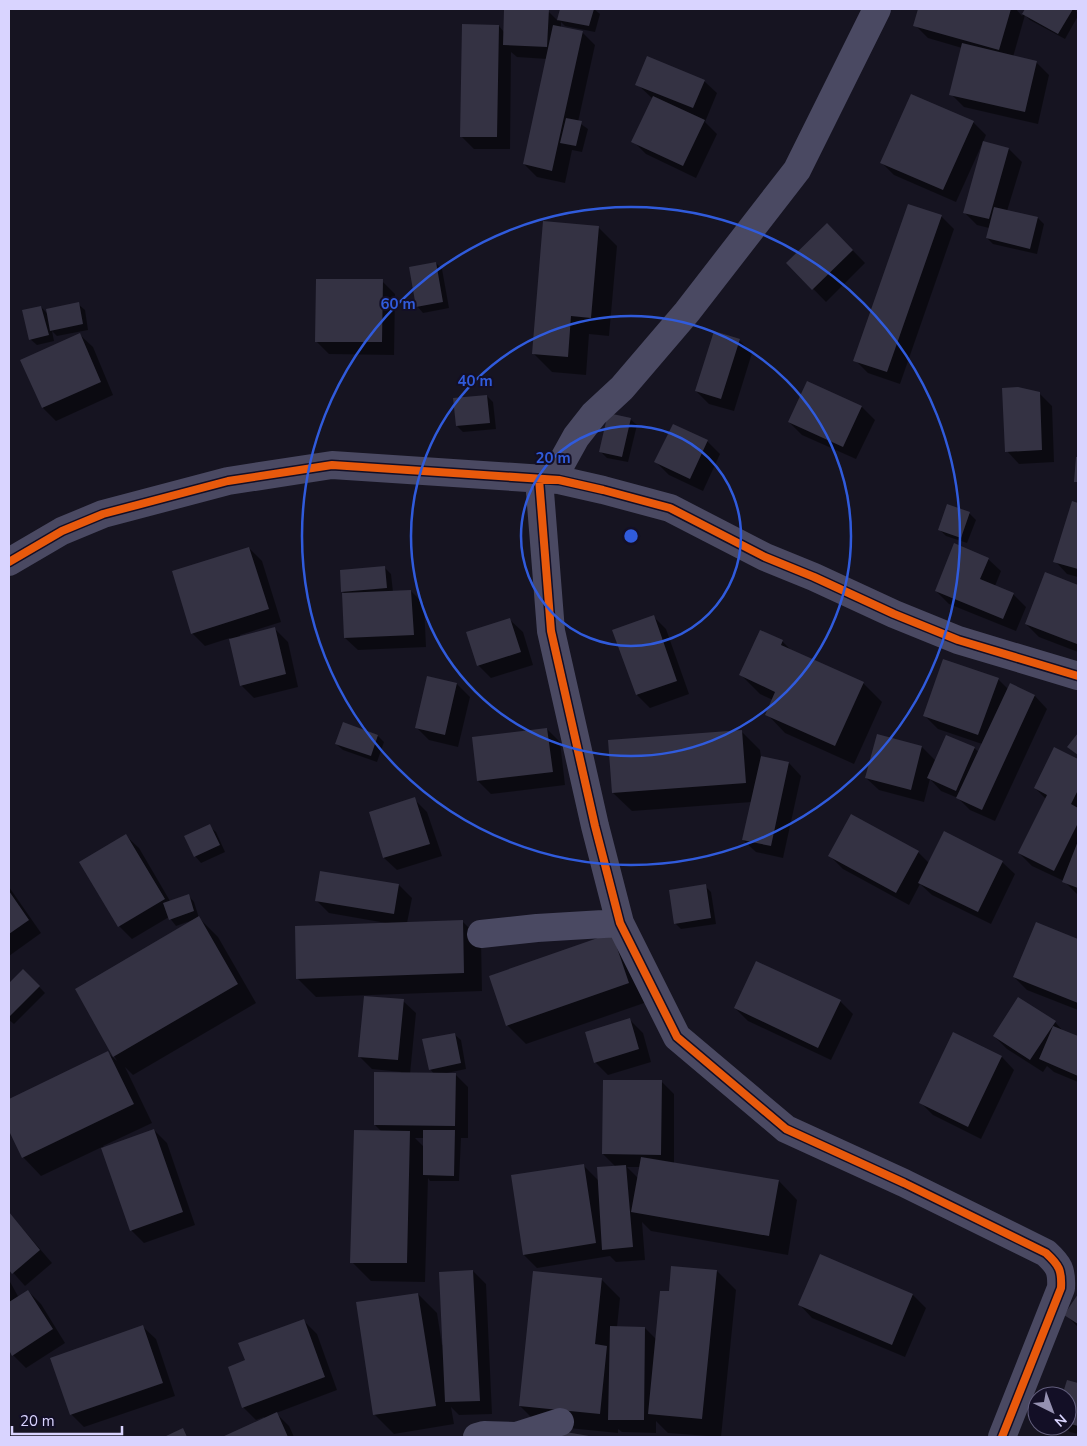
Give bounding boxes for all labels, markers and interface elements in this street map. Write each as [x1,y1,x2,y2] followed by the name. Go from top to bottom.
[380,294,416,314] text: 60 m
[457,371,493,391] text: 40 m
[535,448,571,468] text: 20 m
[622,527,640,545] centre of rings
[1027,1386,1077,1436] north arrow
[12,1404,122,1436] scale bar
[1050,1410,1071,1431] text: N
[20,1411,55,1431] text: 20 m

